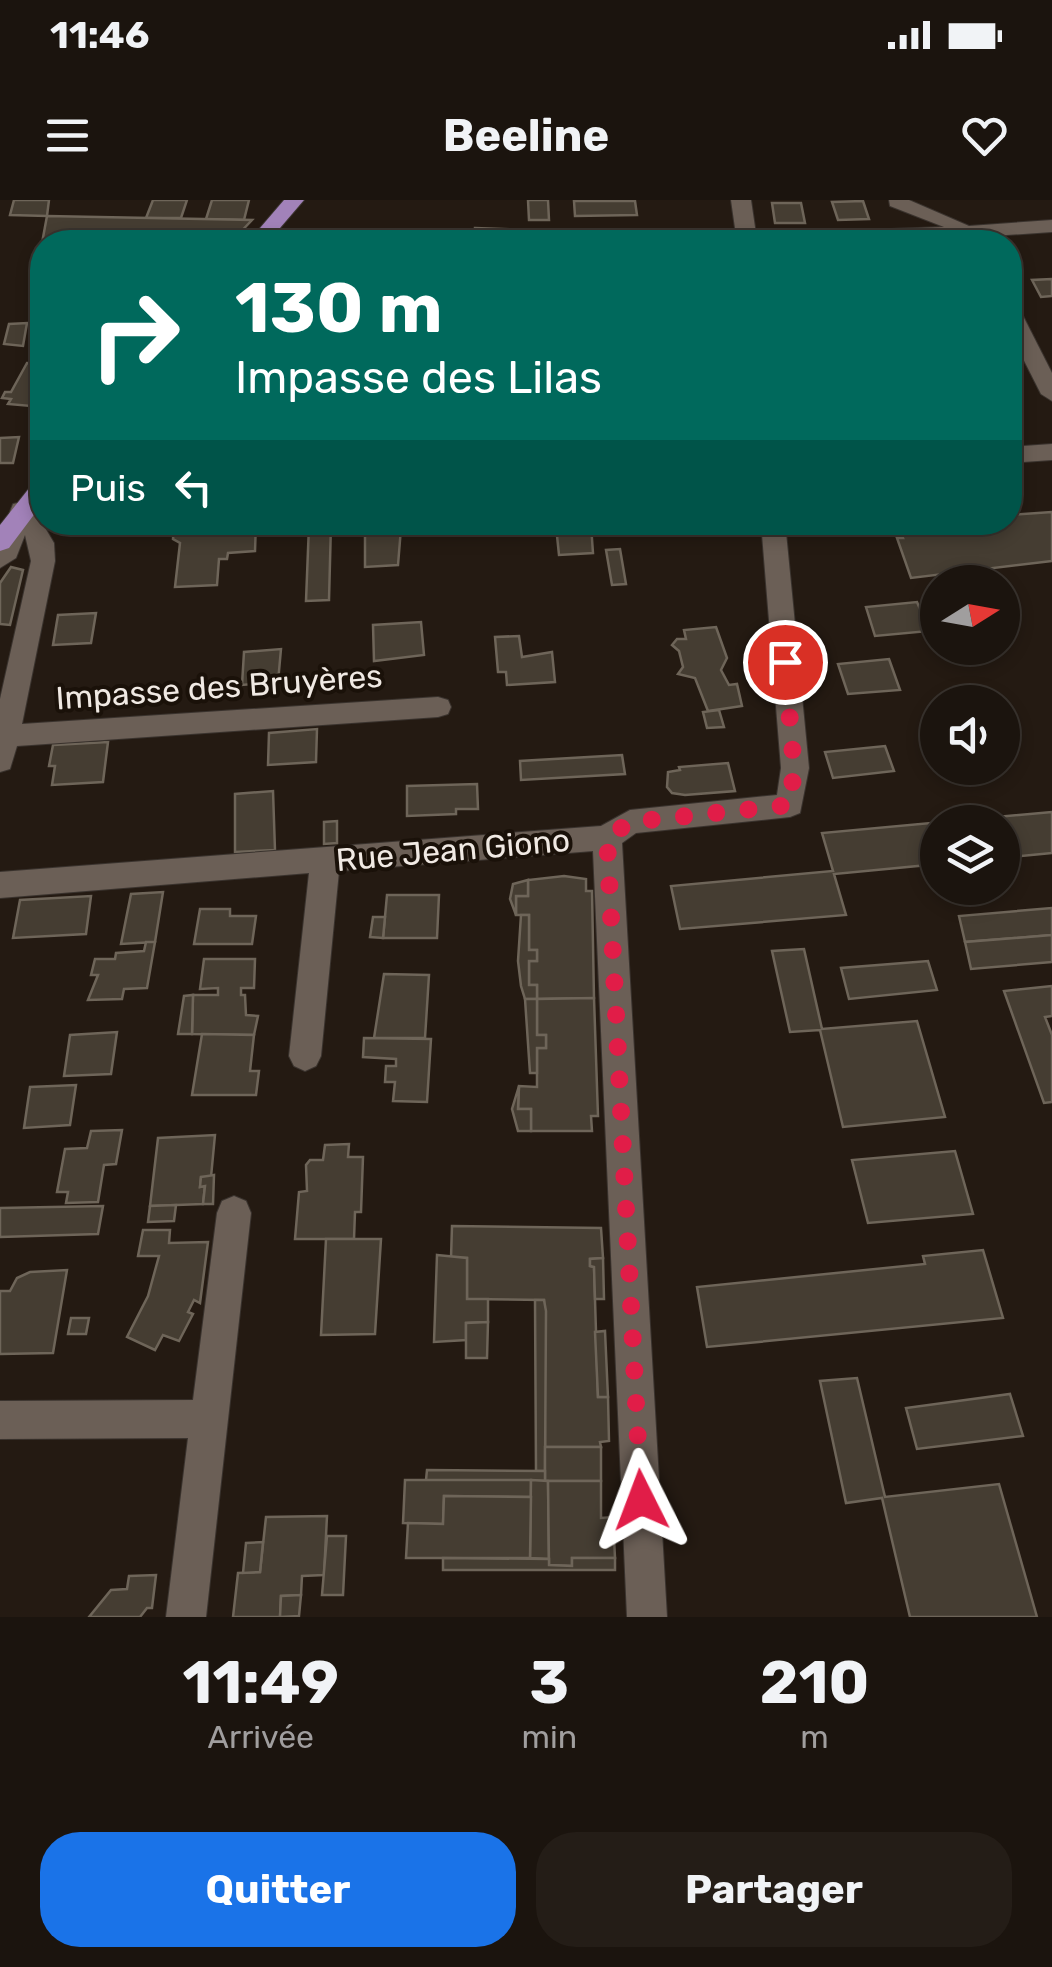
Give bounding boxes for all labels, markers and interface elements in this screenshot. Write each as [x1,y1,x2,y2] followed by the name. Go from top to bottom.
[50,12,150,58] text: 11:46
[40,108,95,163] icon: menu
[957,108,1012,163] icon: heart
[443,109,609,162] text: Beeline
[235,267,443,350] text: 130 m
[70,270,200,400] icon: right
[235,351,602,404] text: Impasse des Lilas
[166,460,221,515] icon: left
[70,465,146,511] text: Puis
[920,565,1020,665] north arrow
[920,565,1020,905] map controls
[743,620,828,705] pin
[758,635,813,690] icon: arrive
[54,657,384,717] street label: Impasse des Bruyères
[920,685,1020,785] button: sound
[920,805,1020,905] button: layers
[334,821,572,879] street label: Rue Jean Giono
[589,1448,693,1552] position arrow
[183,1647,339,1718] text: 11:49
[530,1647,569,1718] text: 3
[760,1647,869,1718] text: 210
[208,1718,314,1756] text: Arrivée
[522,1718,577,1756] text: min
[800,1718,829,1756] text: m
[40,1832,516,1947] button: Quitter
[536,1832,1012,1947] button: Partager

